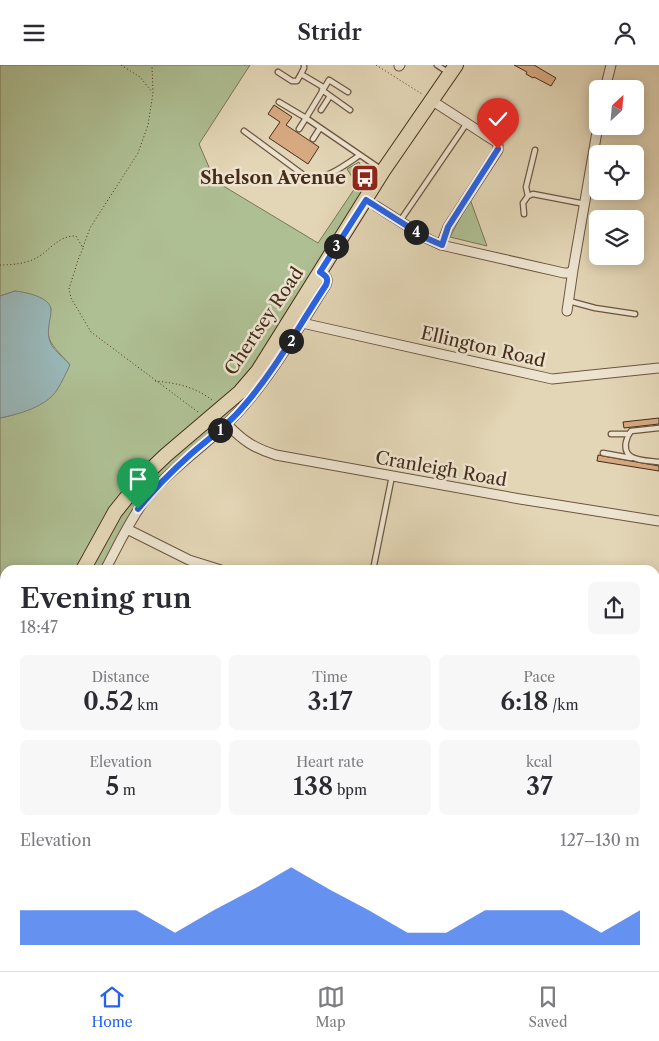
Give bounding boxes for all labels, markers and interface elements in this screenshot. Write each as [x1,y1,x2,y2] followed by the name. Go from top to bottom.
[20,19,48,47] icon: menu
[297,19,362,46] text: Stridr
[611,19,639,47] icon: person
[589,80,644,135] north arrow
[589,80,644,265] map controls
[477,98,519,149] pin
[484,105,512,133] icon: check
[589,145,644,200] button: locate
[350,163,380,193] bus stop icon: Shelson Avenue
[200,167,346,189] place label: Shelson Avenue
[589,210,644,265] button: layers
[404,219,428,245] pin: 4
[412,223,421,241] text: 4
[324,233,348,259] pin: 3
[333,237,340,255] text: 3
[220,263,308,379] street label: Chertsey Road
[418,322,548,372] street label: Ellington Road
[278,329,304,353] pin: 2
[287,332,296,350] text: 2
[208,417,232,443] pin: 1
[217,421,224,439] text: 1
[374,447,508,491] street label: Cranleigh Road
[117,458,159,509] pin
[124,465,152,493] icon: arrive
[20,581,192,615] text: Evening run
[588,582,640,634] button: share
[20,617,58,637] text: 18:47
[92,668,150,686] text: Distance
[312,668,348,686] text: Time
[524,668,555,686] text: Pace
[83,686,134,717] text: 0.52
[307,686,353,717] text: 3:17
[500,686,549,717] text: 6:18
[134,696,158,714] text: km
[549,696,578,714] text: /km
[89,753,152,771] text: Elevation
[296,753,364,771] text: Heart rate
[526,753,553,771] text: kcal
[105,771,119,802] text: 5
[293,771,333,802] text: 138
[526,771,553,802] text: 37
[119,781,136,799] text: m
[333,781,367,799] text: bpm
[20,830,91,850] text: Elevation
[560,830,640,850] text: 127–130 m
[91,983,133,1031] tab: Home
[316,983,346,1031] tab: Map
[529,983,567,1031] tab: Saved

